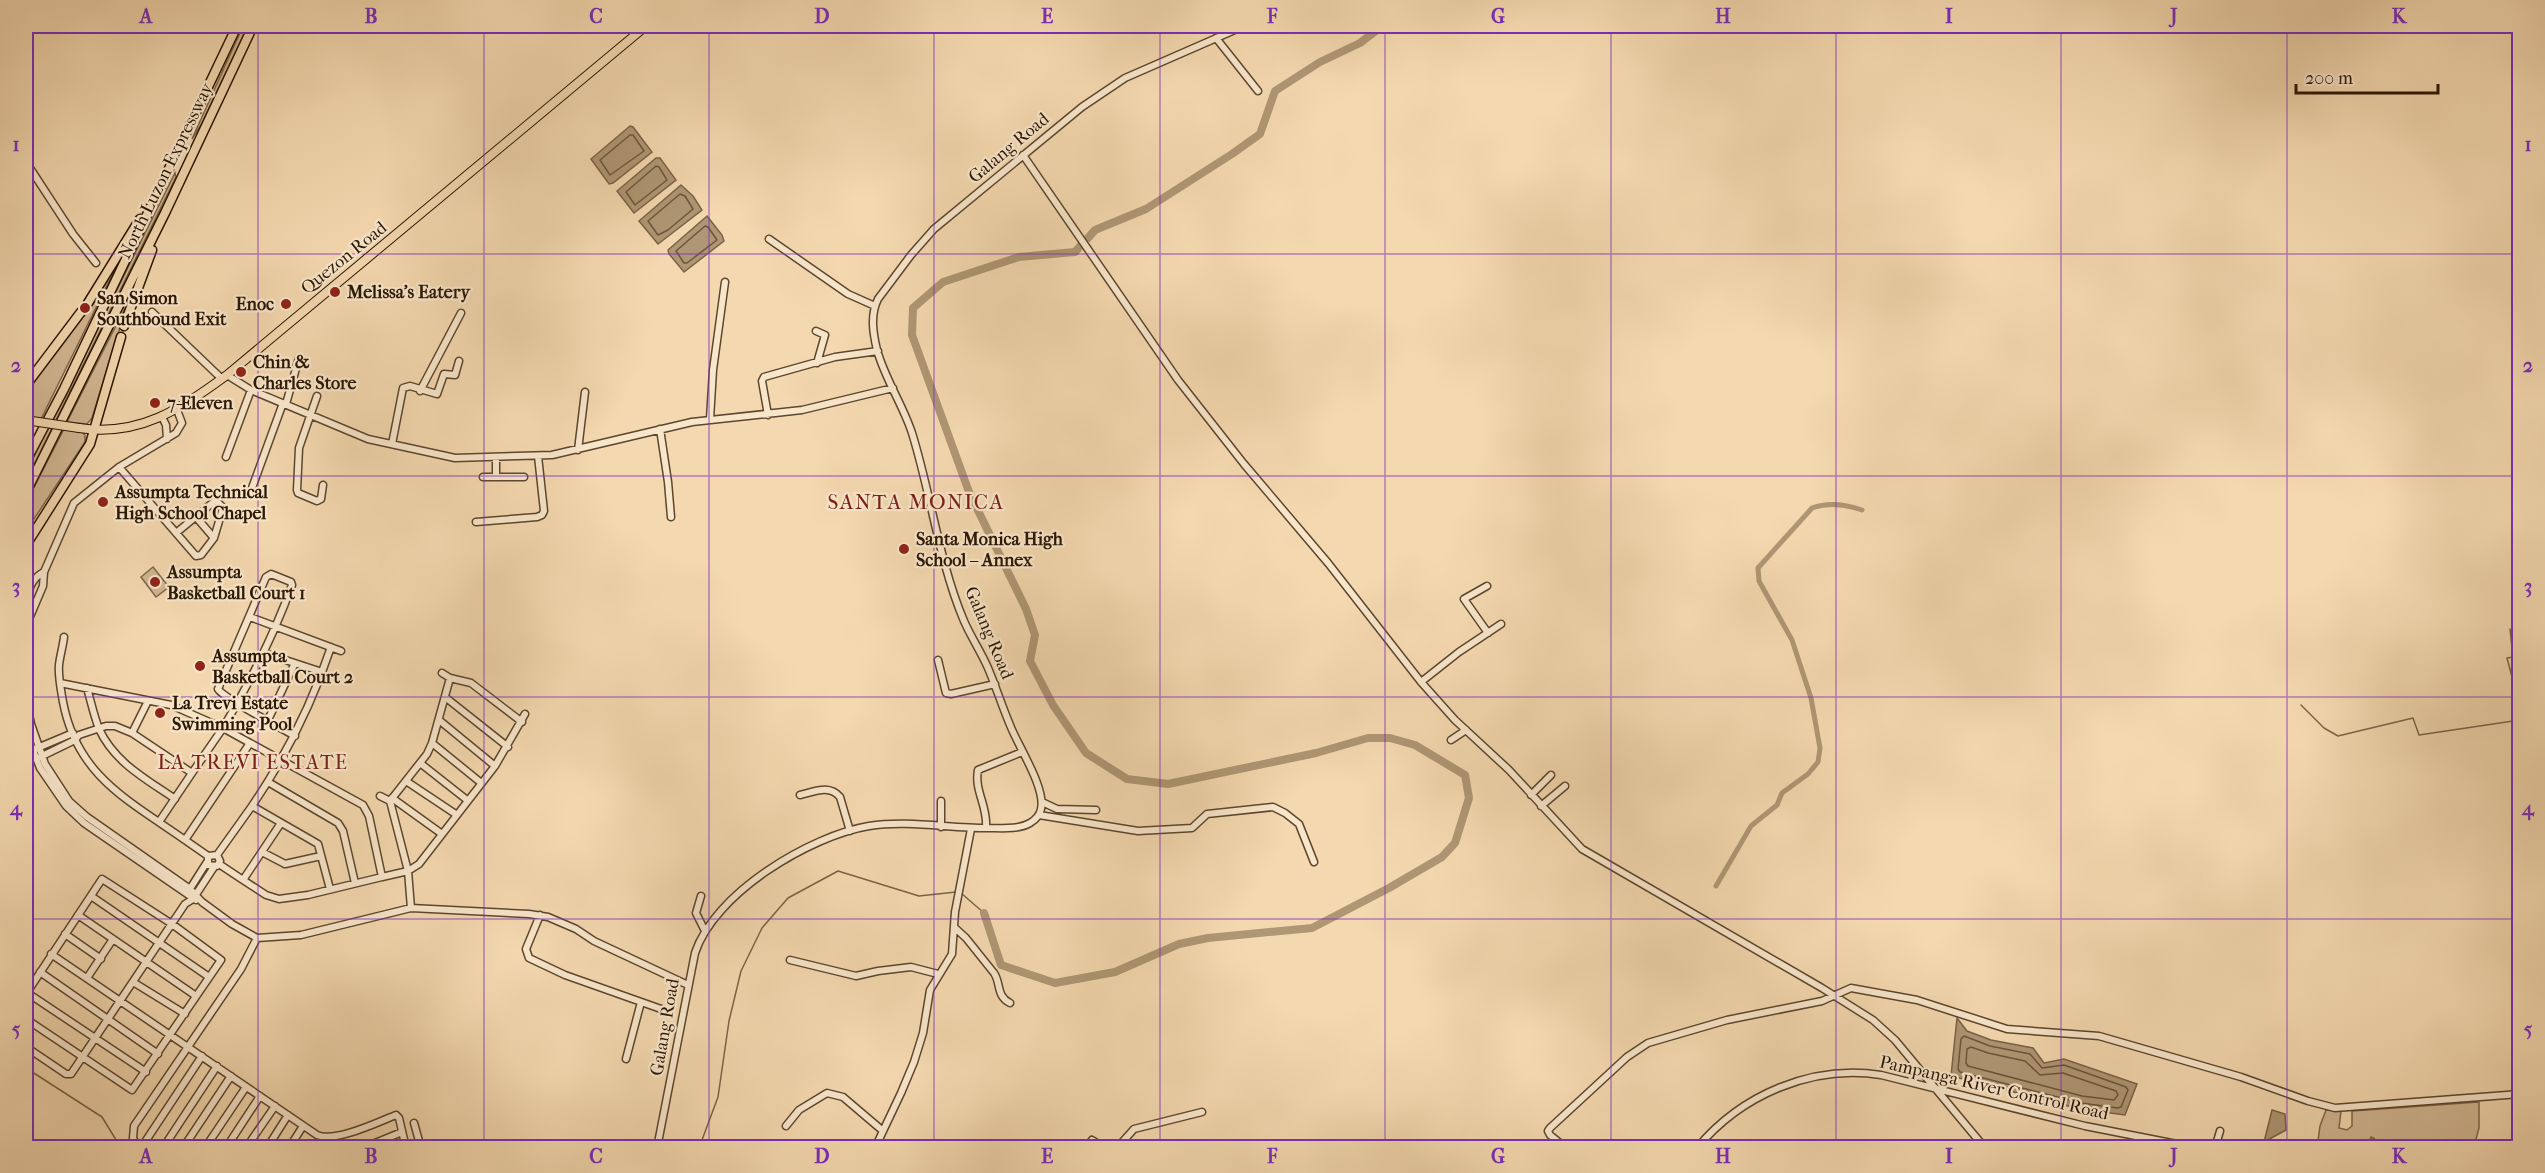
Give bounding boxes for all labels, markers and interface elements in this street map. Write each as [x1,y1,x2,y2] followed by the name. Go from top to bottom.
[138,5,154,28] text: A
[364,5,378,28] text: B
[589,5,603,28] text: C
[814,5,830,28] text: D
[1041,5,1053,28] text: E
[1266,5,1278,28] text: F
[1491,5,1505,28] text: G
[1715,5,1731,28] text: H
[1945,5,1953,28] text: I
[2168,5,2178,28] text: J
[2392,5,2408,28] text: K
[2296,57,2438,95] scale bar
[2305,68,2353,89] text: 200 m
[114,78,218,262] street label: North Luzon Expressway
[965,108,1054,188] street label: Galang Road
[12,133,20,156] text: 1
[2524,133,2532,156] text: 1
[297,217,391,299] street label: Quezon Road
[346,282,471,303] place label: Melissa's Eatery
[328,285,342,299] marker: Melissa's Eatery
[97,288,227,330] place label: San Simon Southbound Exit
[236,294,274,315] place label: Enoc
[279,297,293,311] marker: Enoc
[78,301,92,315] marker: San Simon Southbound Exit
[253,352,357,394] place label: Chin & Charles Store
[11,354,21,377] text: 2
[2523,354,2533,377] text: 2
[234,365,248,379] marker: Chin & Charles Store
[166,393,233,414] place label: 7-Eleven
[148,396,162,410] marker: 7-Eleven
[114,482,269,524] place label: Assumpta Technical High School Chapel
[827,490,1005,514] district label: SANTA MONICA
[96,495,110,509] marker: Assumpta Technical High School Chapel
[916,529,1064,571] place label: Santa Monica High School – Annex
[897,542,911,556] marker: Santa Monica High School – Annex
[166,562,305,604] place label: Assumpta Basketball Court 1
[12,575,20,598] text: 3
[148,575,162,589] marker: Assumpta Basketball Court 1
[2524,575,2532,598] text: 3
[960,584,1018,683] street label: Galang Road
[211,646,353,688] place label: Assumpta Basketball Court 2
[193,659,207,673] marker: Assumpta Basketball Court 2
[172,693,293,735] place label: La Trevi Estate Swimming Pool
[153,706,167,720] marker: La Trevi Estate Swimming Pool
[157,751,349,774] district label: LA TREVI ESTATE
[9,797,23,821] text: 4
[2521,797,2535,821] text: 4
[646,977,684,1077] street label: Galang Road
[12,1018,21,1041] text: 5
[2524,1018,2533,1041] text: 5
[1877,1051,2111,1125] street label: Pampanga River Control Road
[138,1145,154,1168] text: A
[364,1145,378,1168] text: B
[589,1145,603,1168] text: C
[814,1145,830,1168] text: D
[1041,1145,1053,1168] text: E
[1266,1145,1278,1168] text: F
[1491,1145,1505,1168] text: G
[1715,1145,1731,1168] text: H
[1945,1145,1953,1168] text: I
[2168,1145,2178,1168] text: J
[2392,1145,2408,1168] text: K

